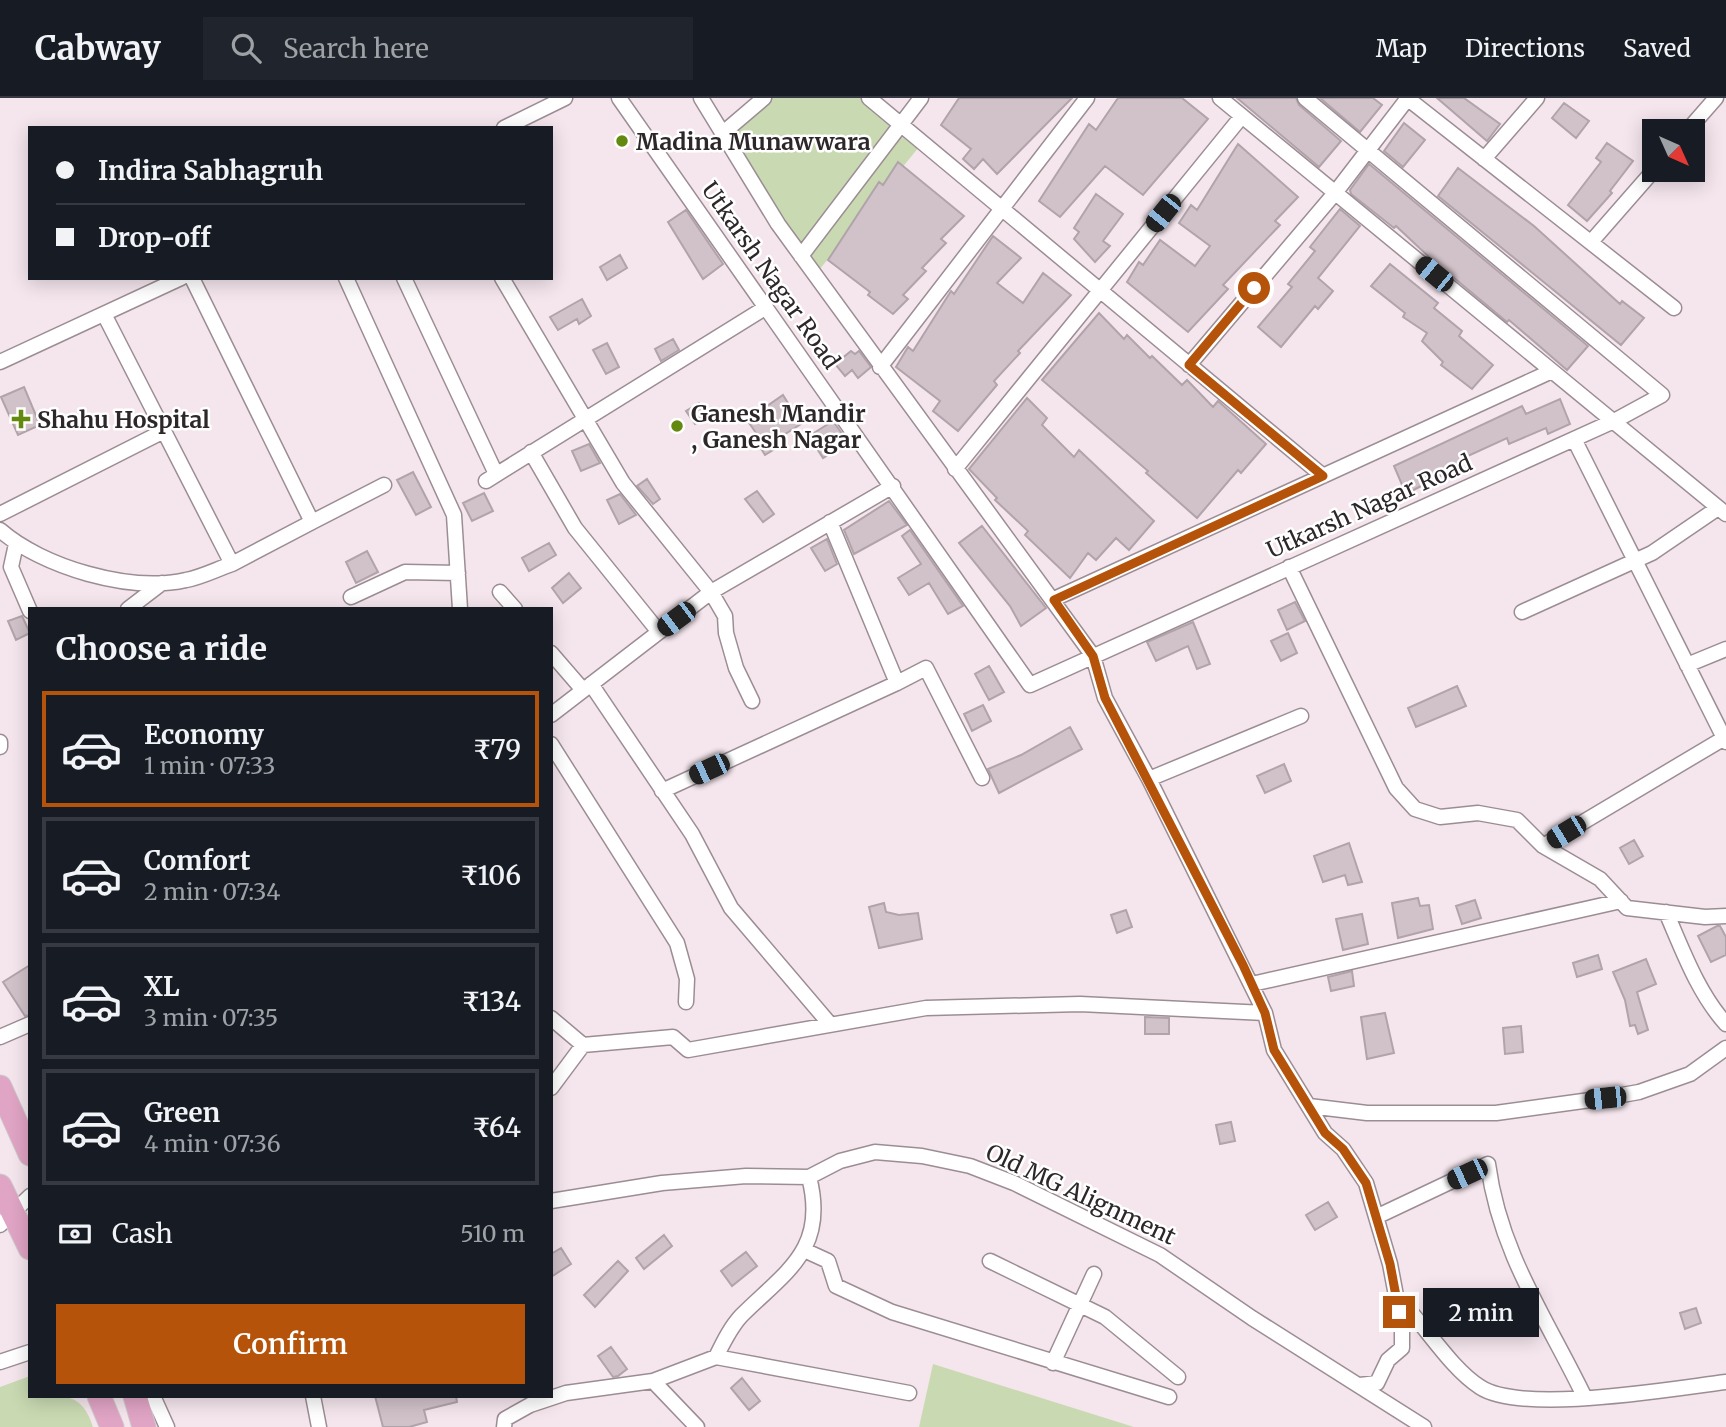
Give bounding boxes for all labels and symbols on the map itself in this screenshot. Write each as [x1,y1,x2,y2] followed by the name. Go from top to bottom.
[1642,119,1704,182] north arrow
[636,127,871,156] place label: Madina Munawwara
[614,133,630,149] marker: Madina Munawwara
[696,176,847,374] street label: Utkarsh Nagar Road
[1142,190,1185,236] car
[1412,253,1457,295] car
[1238,272,1270,304] route start
[691,399,866,455] place label: Ganesh Mandir , Ganesh Nagar
[37,405,210,434] place label: Shahu Hospital
[11,409,31,429] marker: Shahu Hospital
[669,418,685,434] marker: Ganesh Mandir , Ganesh Nagar
[1262,448,1476,564] street label: Utkarsh Nagar Road
[653,598,700,640] car
[686,751,733,787] car
[1543,812,1590,852] car
[1584,1085,1627,1111] car
[981,1137,1181,1251] street label: Old MG Alignment
[1444,1156,1491,1192] car
[1424,1288,1539,1336] callout: 2 min
[1383,1296,1415,1328] route end

